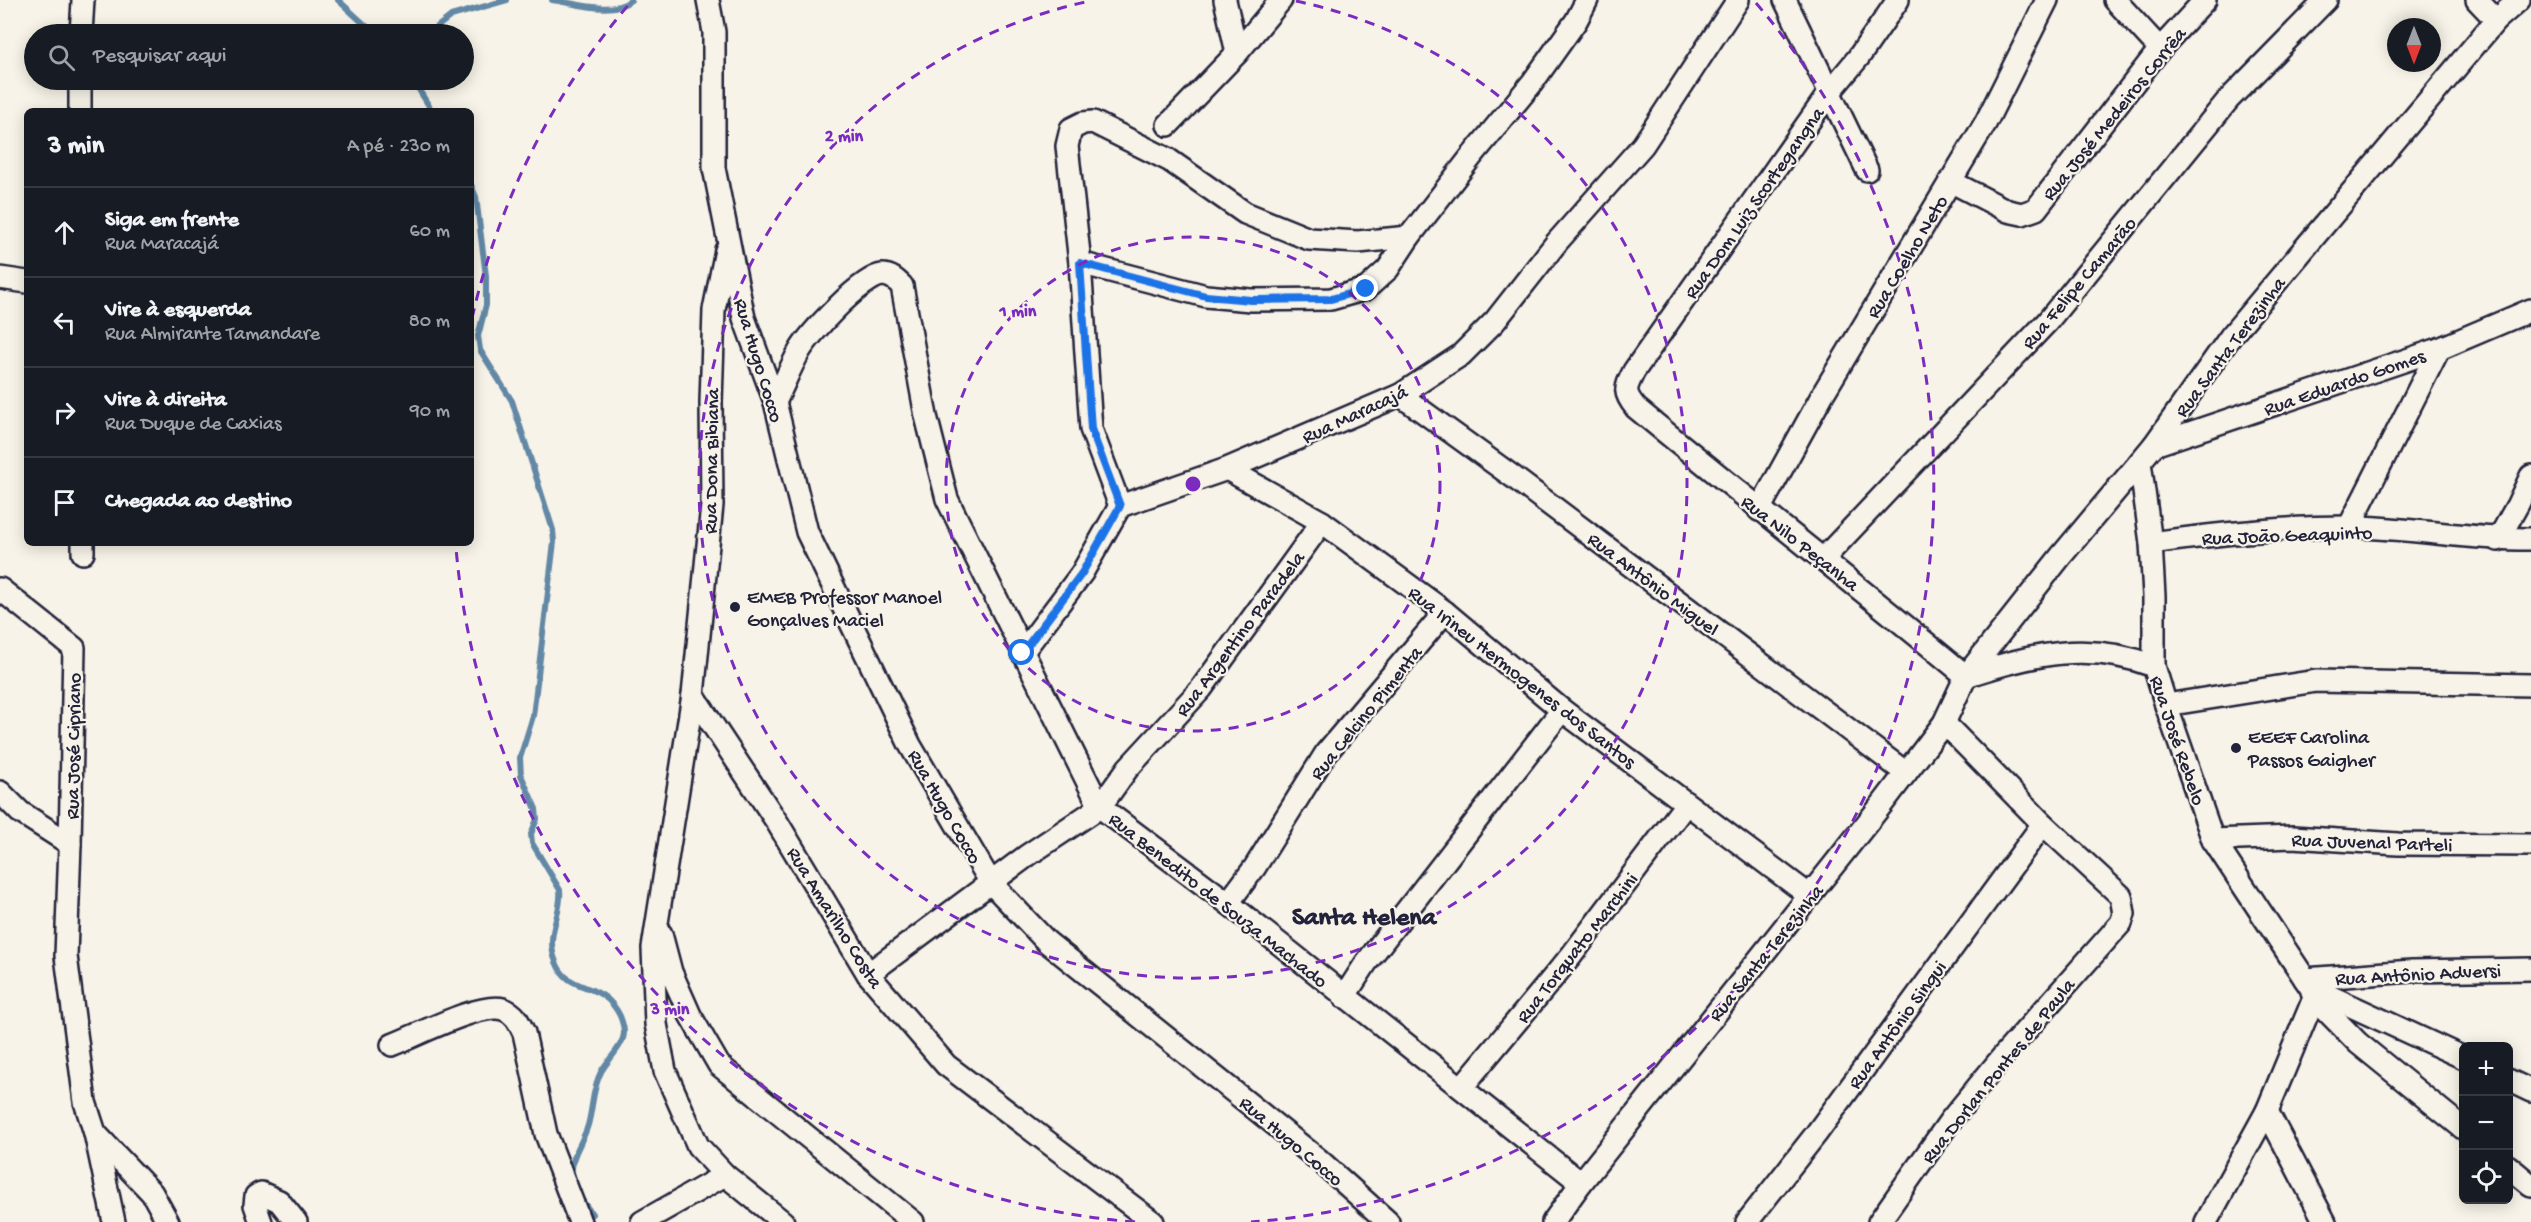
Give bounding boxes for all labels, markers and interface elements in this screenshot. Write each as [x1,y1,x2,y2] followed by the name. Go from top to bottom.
[2387,18,2441,72] north arrow
[2039,23,2193,206] street label: Rua José Medeiros Corrêa
[24,24,474,90] search box
[45,41,78,74] icon: search
[93,44,227,70] text: Pesquisar aqui
[1681,103,1831,304] street label: Rua Dom Luiz Scortegangna
[825,127,864,148] text: 2 min
[48,132,104,163] text: 3 min
[347,136,450,159] text: A pé · 230 m
[1863,192,1955,323] street label: Rua Coelho Neto
[105,208,239,234] text: Siga em frente
[2019,213,2143,355] street label: Rua Felipe Camarão
[48,216,81,249] icon: ahead
[410,221,450,244] text: 60 m
[105,234,219,257] text: Rua Maracajá
[2172,273,2293,423] street label: Rua Santa Terezinha
[1352,275,1378,301] route end
[727,296,786,426] street label: Rua Hugo Cocco
[105,298,251,324] text: Vire à esquerda
[999,302,1037,323] text: 1 min
[48,306,81,339] icon: left
[409,311,450,334] text: 80 m
[105,324,320,347] text: Rua Almirante Tamandare
[2261,346,2429,423] street label: Rua Eduardo Gomes
[1299,381,1413,451] street label: Rua Maracajá
[701,387,726,534] street label: Rua Dona Bibiana
[105,388,227,414] text: Vire à direita
[48,396,81,429] icon: right
[410,401,450,424] text: 90 m
[105,414,282,437] text: Rua Duque de Caxias
[1183,474,1203,494] centre of rings
[48,486,81,519] icon: arrive
[105,489,292,515] text: Chegada ao destino
[1735,492,1863,598] street label: Rua Nilo Peçanha
[2201,523,2373,552] street label: Rua João Geaquinto
[1582,529,1722,643] street label: Rua Antônio Miguel
[1172,547,1312,722] street label: Rua Argentino Paradela
[1402,583,1640,775] street label: Rua Irineu Hermogenes dos Santos
[747,588,942,634] place label: EMEB Professor Manoel Gonçalves Maciel
[728,600,742,614] marker: EMEB Professor Manoel Gonçalves Maciel
[1008,639,1034,665] route start
[1307,642,1429,786] street label: Rua Celcino Pimenta
[63,673,88,820] street label: Rua José Cipriano
[2143,673,2209,809] street label: Rua José Rebelo
[2247,728,2377,774] place label: EEEF Carolina Passos Gaigher
[2229,741,2243,755] marker: EEEF Carolina Passos Gaigher
[901,746,985,869] street label: Rua Hugo Cocco
[1103,809,1331,994] street label: Rua Benedito de Souza Machado
[2291,830,2453,859] street label: Rua Juvenal Parteli
[780,844,886,995] street label: Rua Amarilho Costa
[1513,869,1645,1029] street label: Rua Torquato Marchini
[1705,880,1831,1027] street label: Rua Santa Terezinha
[1292,904,1438,935] district label: Santa Helena
[1845,958,1953,1095] street label: Rua Antônio Singui
[2335,961,2502,992] street label: Rua Antônio Adversi
[1918,974,2082,1169] street label: Rua Dorlan Pontes de Paula
[650,1000,690,1021] text: 3 min
[2459,1042,2513,1204] map controls
[2459,1042,2513,1096] button: +
[1233,1093,1346,1193] street label: Rua Hugo Cocco
[2459,1096,2513,1150] button: −
[2459,1150,2513,1204] button: locate

